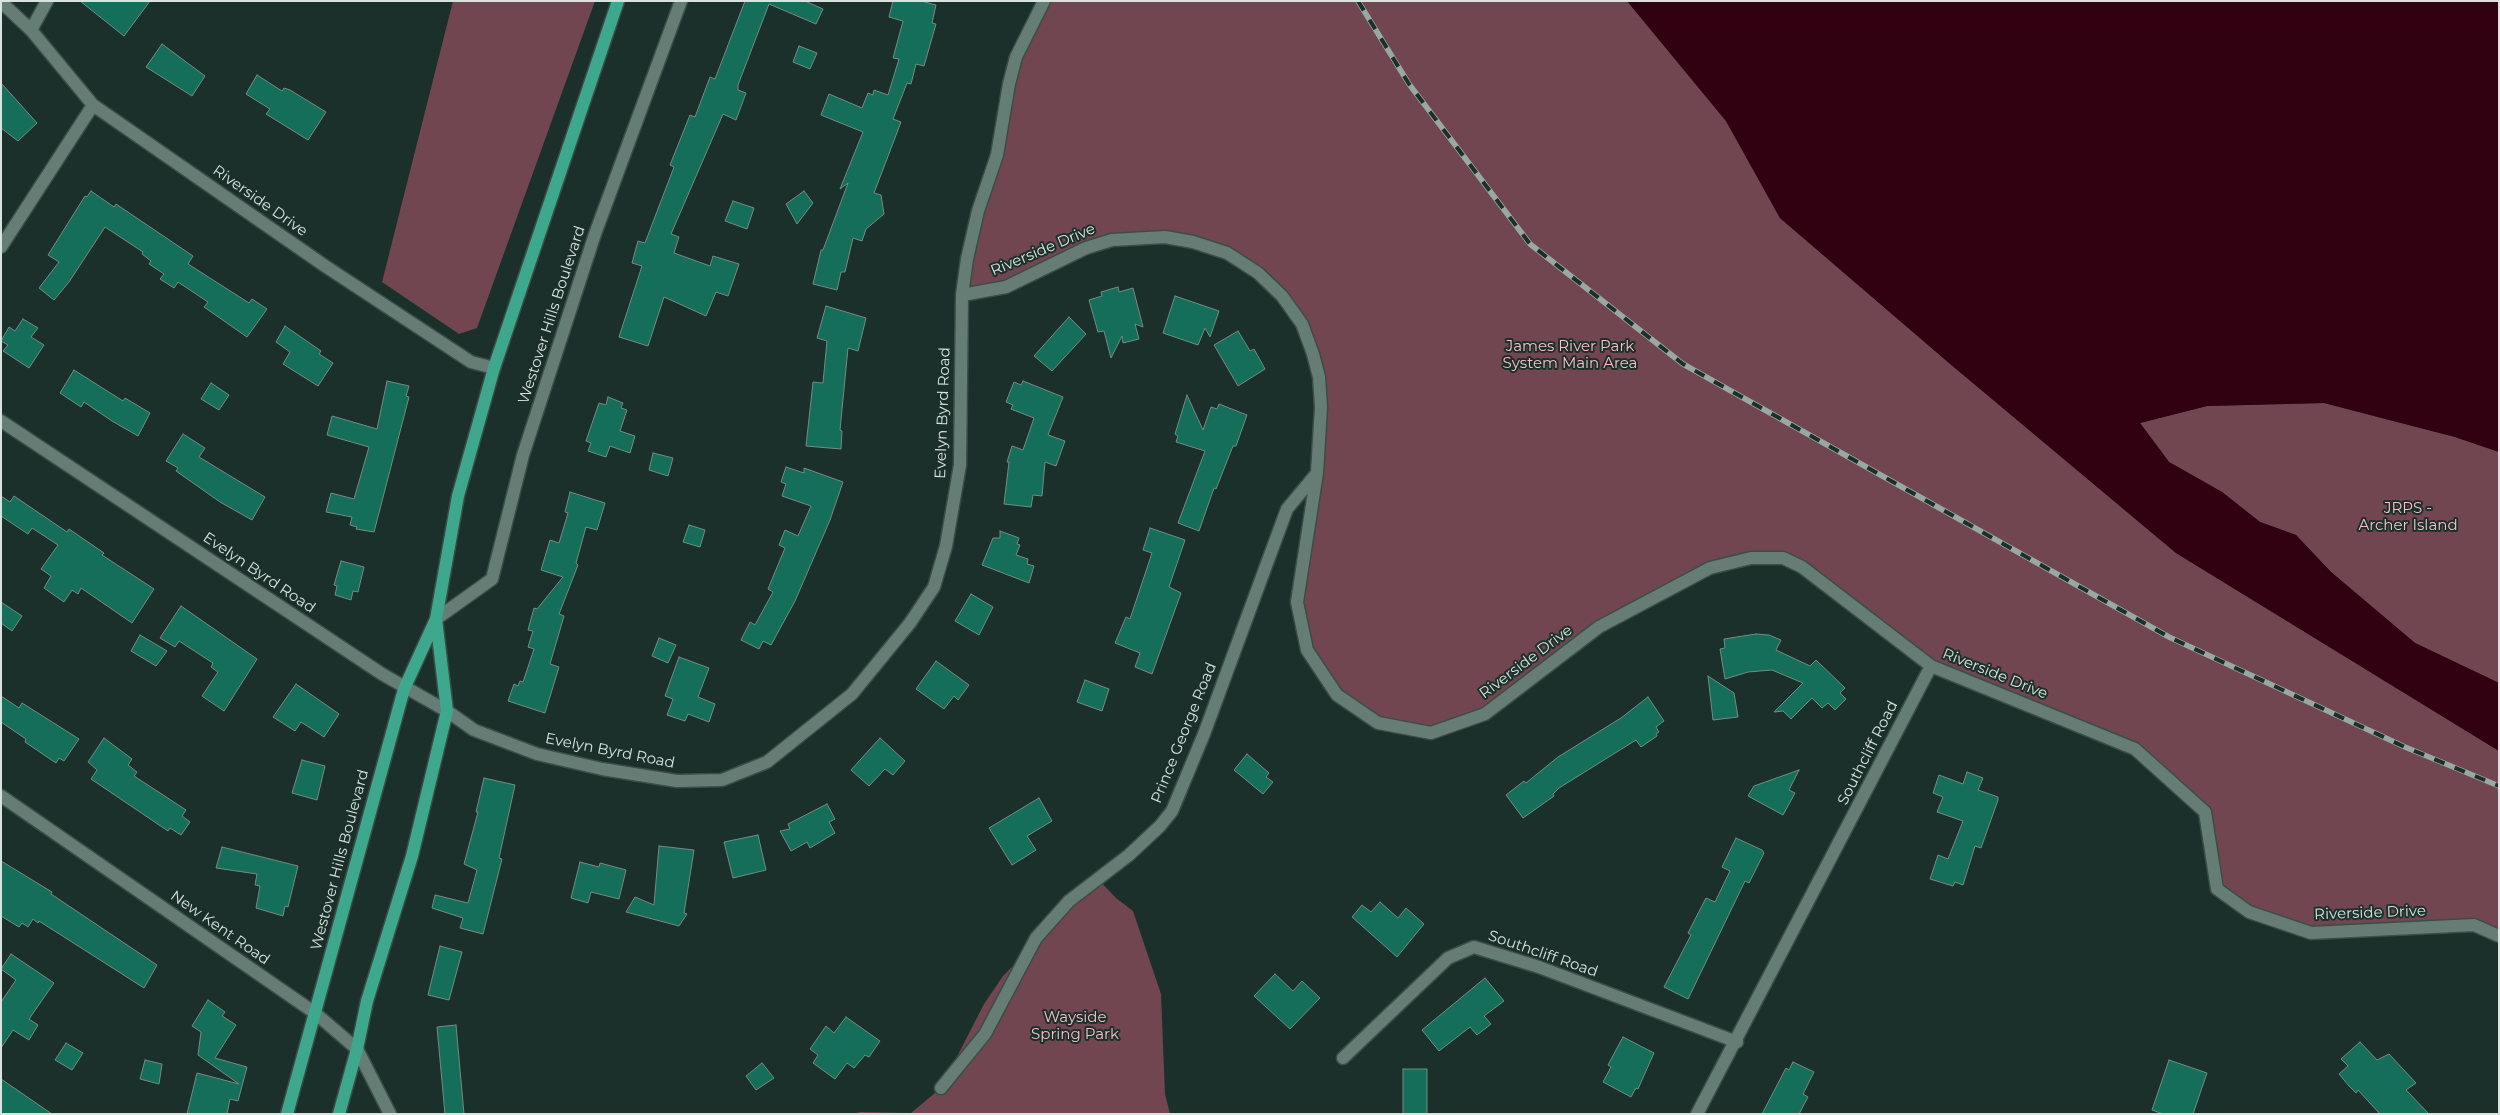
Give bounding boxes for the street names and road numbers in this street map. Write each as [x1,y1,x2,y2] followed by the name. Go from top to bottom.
[209,162,311,240] street label: Riverside Drive
[988,220,1098,280] street label: Riverside Drive
[515,224,589,406] street label: Westover Hills Boulevard
[932,347,954,479] street label: Evelyn Byrd Road
[199,529,319,617] street label: Evelyn Byrd Road
[1476,621,1576,703] street label: Riverside Drive
[1940,645,2050,703] street label: Riverside Drive
[1148,660,1220,806] street label: Prince George Road
[1834,698,1902,808] street label: Southcliff Road
[544,730,676,772] street label: Evelyn Byrd Road
[307,768,373,952] street label: Westover Hills Boulevard
[167,887,273,969] street label: New Kent Road
[2314,902,2426,924] street label: Riverside Drive
[1486,927,1600,981] street label: Southcliff Road

